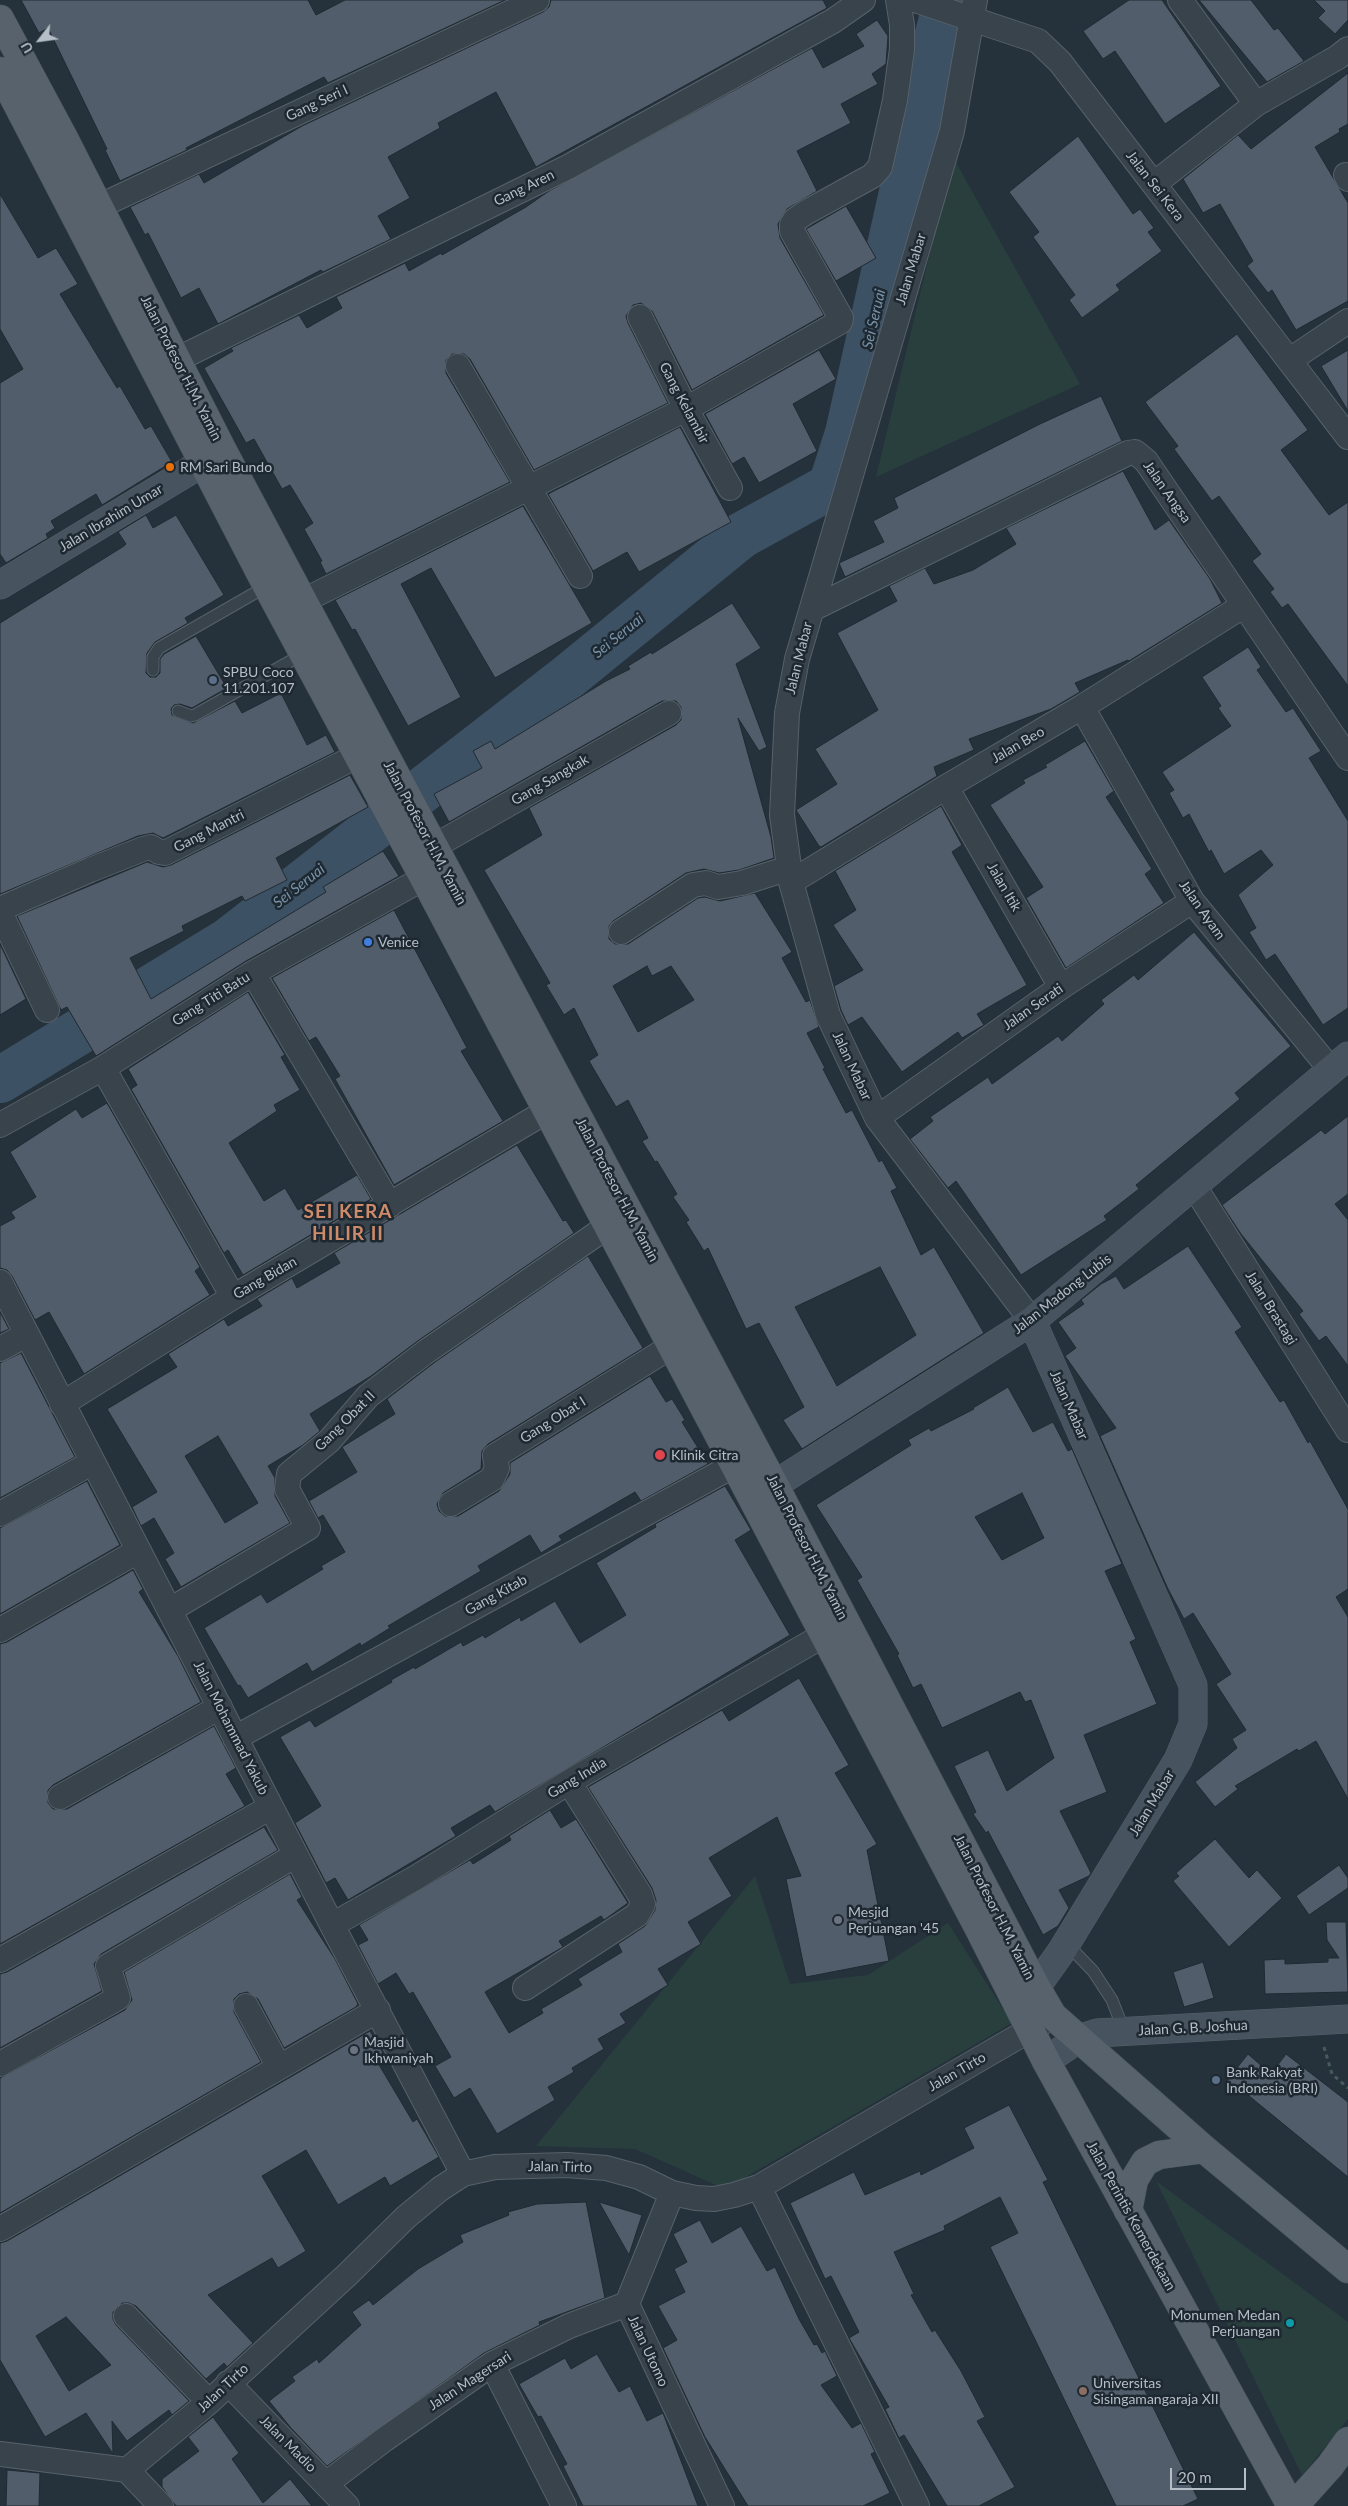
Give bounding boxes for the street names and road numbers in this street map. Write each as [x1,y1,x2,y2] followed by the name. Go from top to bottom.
[283,81,351,125] street label: Gang Seri I
[1122,148,1188,224] street label: Jalan Sei Kera
[491,166,557,210] street label: Gang Aren
[892,231,930,307] street label: Jalan Mabar
[137,293,225,443] street label: Jalan Profesor H.M. Yamin
[655,359,713,447] street label: Gang Kelambir
[1140,458,1194,526] street label: Jalan Angsa
[56,480,166,556] street label: Jalan Ibrahim Umar
[782,620,816,696] street label: Jalan Mabar
[988,723,1048,767] street label: Jalan Beo
[508,751,592,809] street label: Gang Sangkak
[380,758,470,908] street label: Jalan Profesor H.M. Yamin
[171,806,247,856] street label: Gang Mantri
[983,860,1025,914] street label: Jalan Itik
[1175,877,1229,943] street label: Jalan Ayam
[169,968,253,1030] street label: Gang Titi Batu
[1000,980,1066,1034] street label: Jalan Serati
[829,1029,875,1103] street label: Jalan Mabar
[572,1115,662,1265] street label: Jalan Profesor H.M. Yamin
[1009,1250,1115,1338] street label: Jalan Madong Lubis
[230,1253,300,1303] street label: Gang Bidan
[1242,1268,1300,1348] street label: Jalan Brastagi
[1046,1368,1092,1442] street label: Jalan Mabar
[311,1387,379,1455] street label: Gang Obat II
[517,1393,589,1447] street label: Gang Obat I
[763,1472,851,1622] street label: Jalan Profesor H.M. Yamin
[462,1571,530,1619] street label: Gang Kitab
[190,1658,272,1798] street label: Jalan Mohammad Yakub
[545,1754,609,1802] street label: Gang India
[1126,1767,1178,1839] street label: Jalan Mabar
[950,1832,1038,1982] street label: Jalan Profesor H.M. Yamin
[1138,2017,1248,2039] street label: Jalan G. B. Joshua
[925,2049,989,2095] street label: Jalan Tirto
[1083,2138,1179,2294] street label: Jalan Perintis Kemerdekaan
[528,2158,592,2176] street label: Jalan Tirto
[624,2313,672,2389] street label: Jalan Utomo
[426,2348,514,2414] street label: Jalan Magersari
[194,2360,252,2416] street label: Jalan Tirto
[256,2412,320,2476] street label: Jalan Madio

